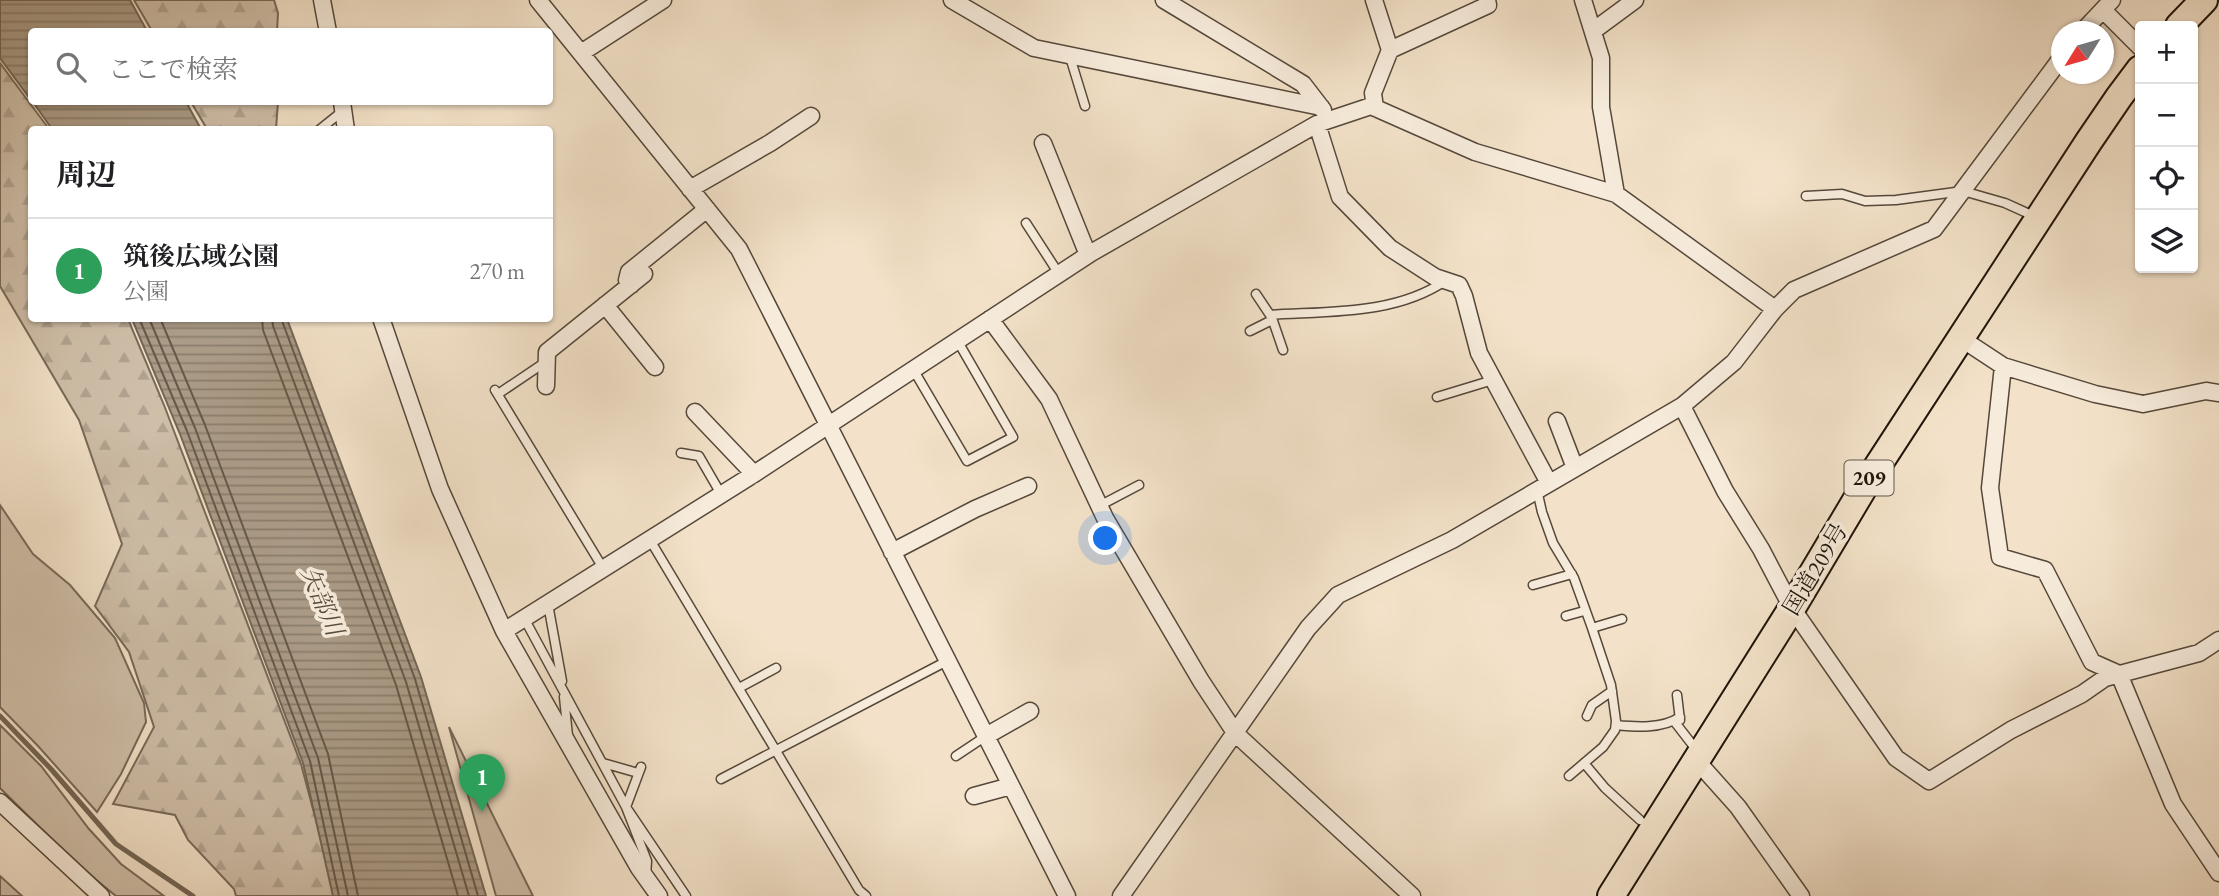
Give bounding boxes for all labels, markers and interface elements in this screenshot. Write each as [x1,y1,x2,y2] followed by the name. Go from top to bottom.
[2051,21,2114,84] north arrow
[2135,21,2198,273] map controls
[2135,21,2198,84] button: +
[28,28,553,105] search box
[52,48,90,86] icon: search
[108,52,238,86] text: ここで検索
[2135,84,2198,147] button: −
[2135,147,2198,210] button: locate
[56,155,116,194] text: 周辺
[2135,210,2198,273] button: layers
[123,239,279,273] text: 筑後広域公園
[73,256,85,286] text: 1
[469,256,525,286] text: 270 m
[123,276,169,306] text: 公園
[1844,461,1894,496] road number: 209
[1776,518,1854,620] street label: 国道209号
[1088,521,1122,555] your location
[294,562,352,643] water label: 矢部川
[459,754,505,812] pin: 1

